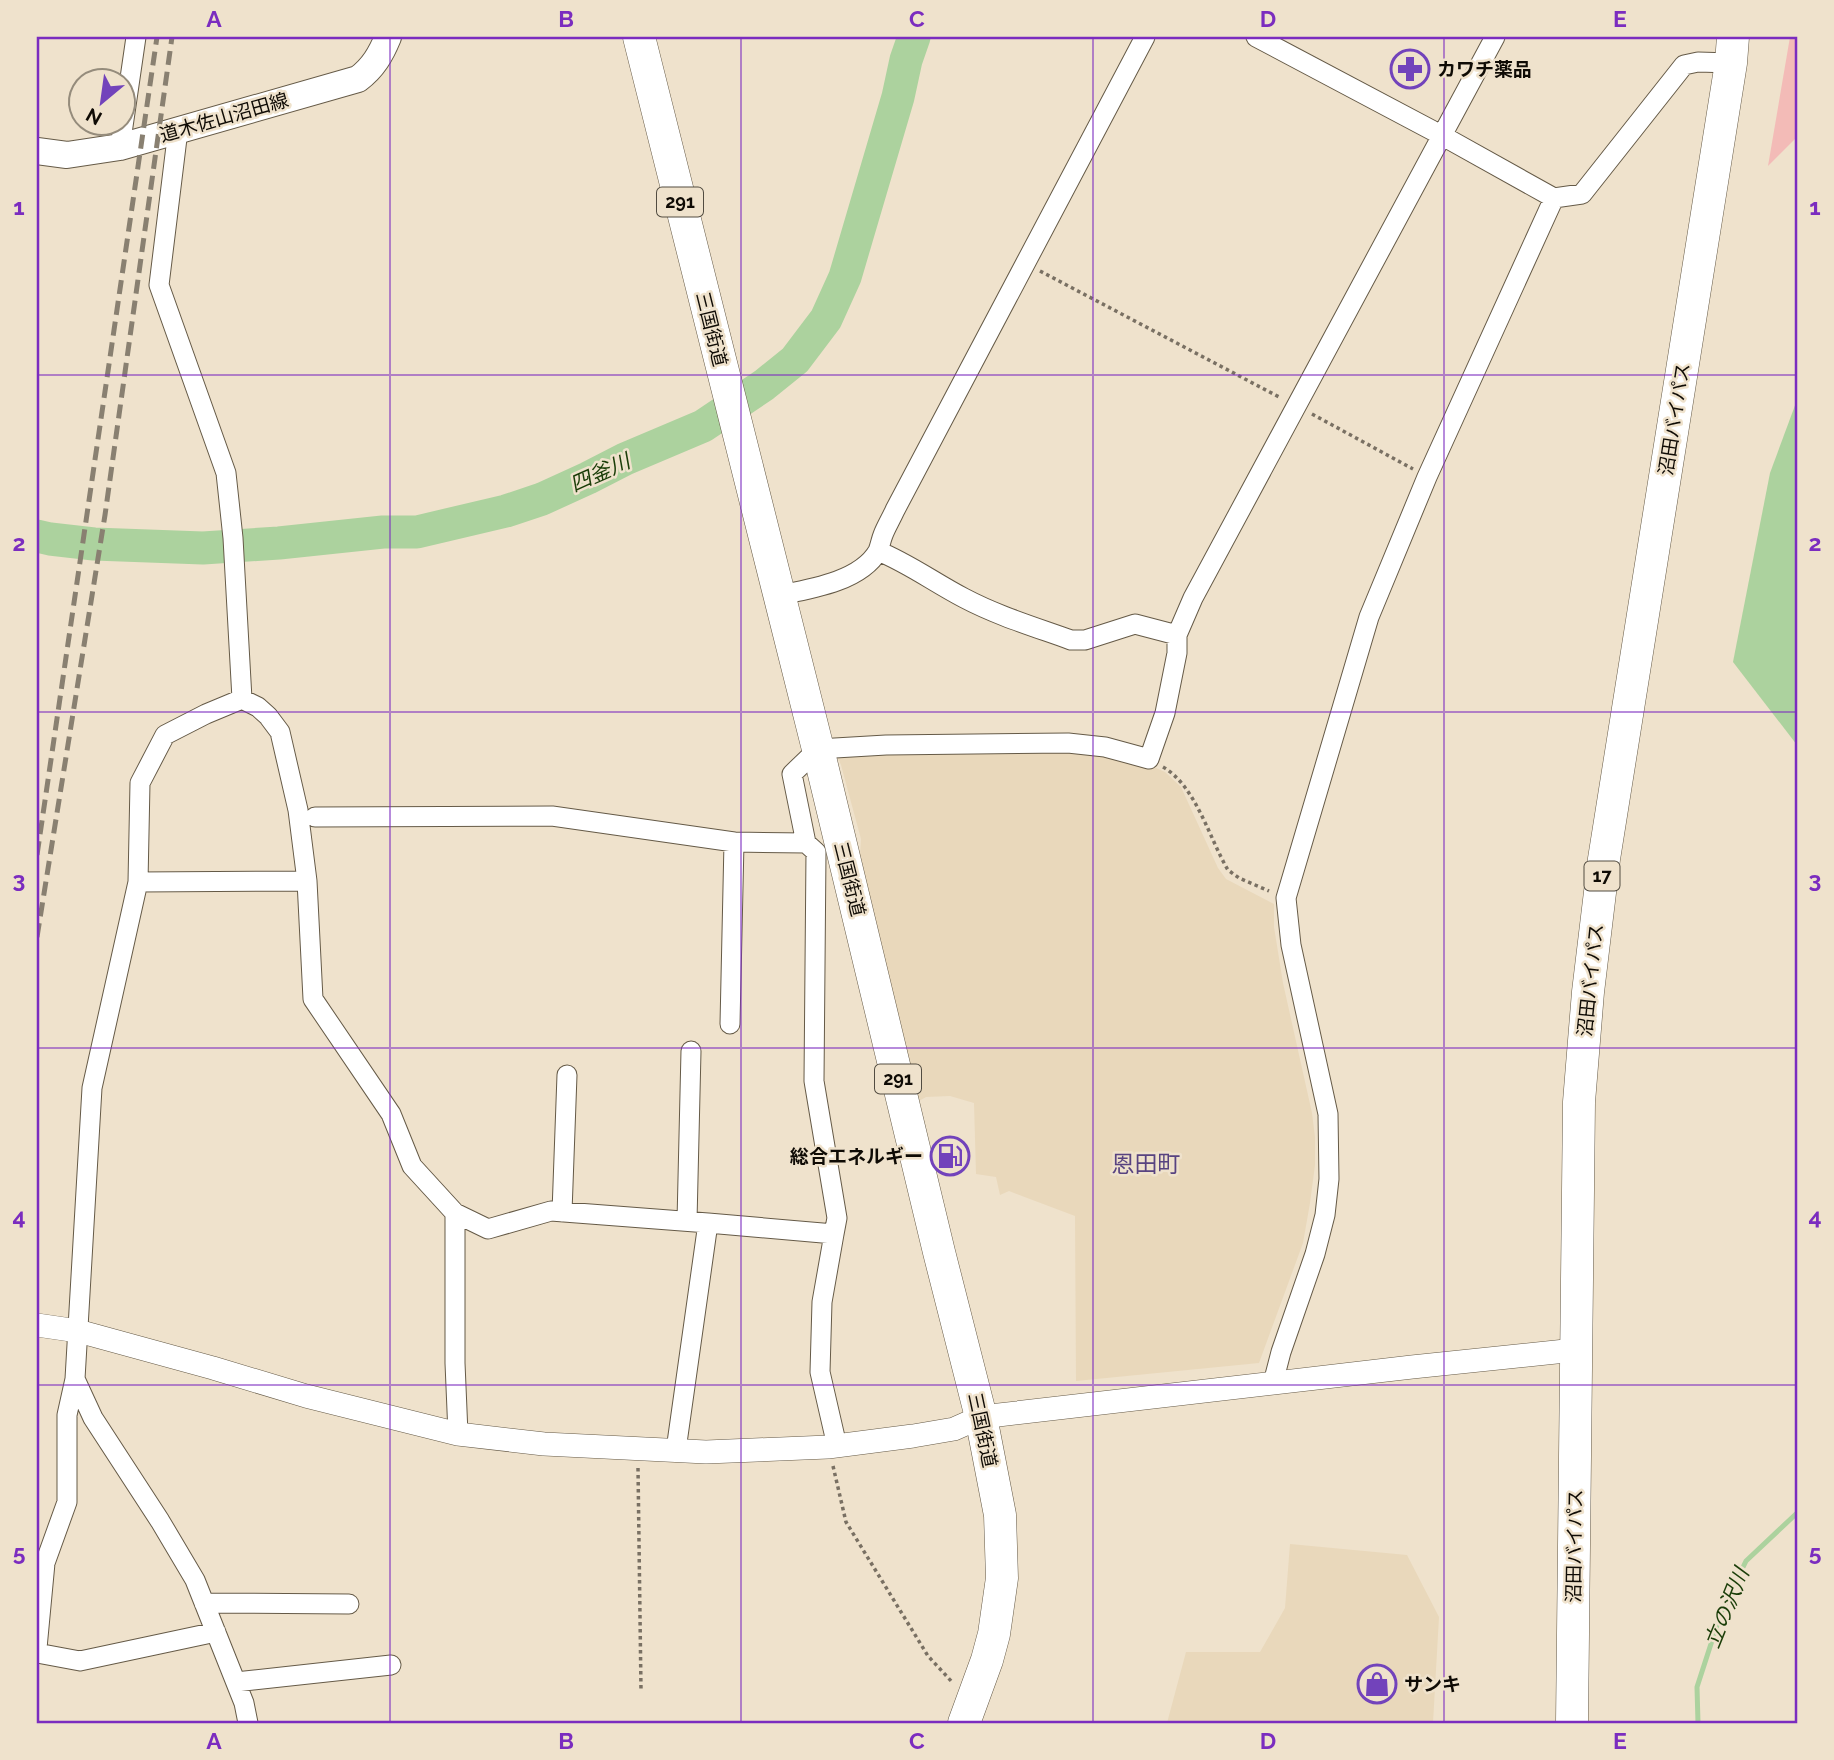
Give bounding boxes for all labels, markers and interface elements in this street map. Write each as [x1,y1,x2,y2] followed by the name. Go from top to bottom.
[206,5,222,32] text: A
[558,5,574,32] text: B
[909,5,925,32] text: C
[1260,5,1276,32] text: D
[1613,5,1627,32] text: E
[1389,48,1431,90] pharmacy icon: カワチ薬品
[1437,58,1532,80] place label: カワチ薬品
[66,66,136,136] north arrow
[157,88,291,146] street label: 道木佐山沼田線
[82,104,105,130] text: N
[657,188,703,216] road number: 291
[13,193,25,220] text: 1
[1809,193,1821,220] text: 1
[692,289,732,369] street label: 三国街道
[1654,361,1694,477] street label: 沼田バイパス
[566,447,635,497] water label: 四釜川
[13,529,25,556] text: 2
[1809,529,1821,556] text: 2
[830,839,870,919] street label: 三国街道
[1584,862,1620,890] road number: 17
[13,866,25,893] text: 3
[1809,866,1821,893] text: 3
[1573,922,1607,1038] street label: 沼田バイパス
[875,1064,921,1094] road number: 291
[929,1135,971,1177] fuel station icon: 総合エネルギー
[790,1145,923,1167] place label: 総合エネルギー
[1112,1150,1181,1177] district label: 恩田町
[12,1203,26,1230] text: 4
[1808,1203,1822,1230] text: 4
[964,1391,1002,1469] street label: 三国街道
[1562,1489,1586,1603] street label: 沼田バイパス
[13,1539,26,1566] text: 5
[1809,1539,1822,1566] text: 5
[1699,1562,1755,1651] water label: 立の沢川
[1356,1663,1398,1705] shop icon: サンキ
[1404,1673,1461,1695] place label: サンキ
[206,1727,222,1754] text: A
[558,1727,574,1754] text: B
[909,1727,925,1754] text: C
[1260,1727,1276,1754] text: D
[1613,1727,1627,1754] text: E

